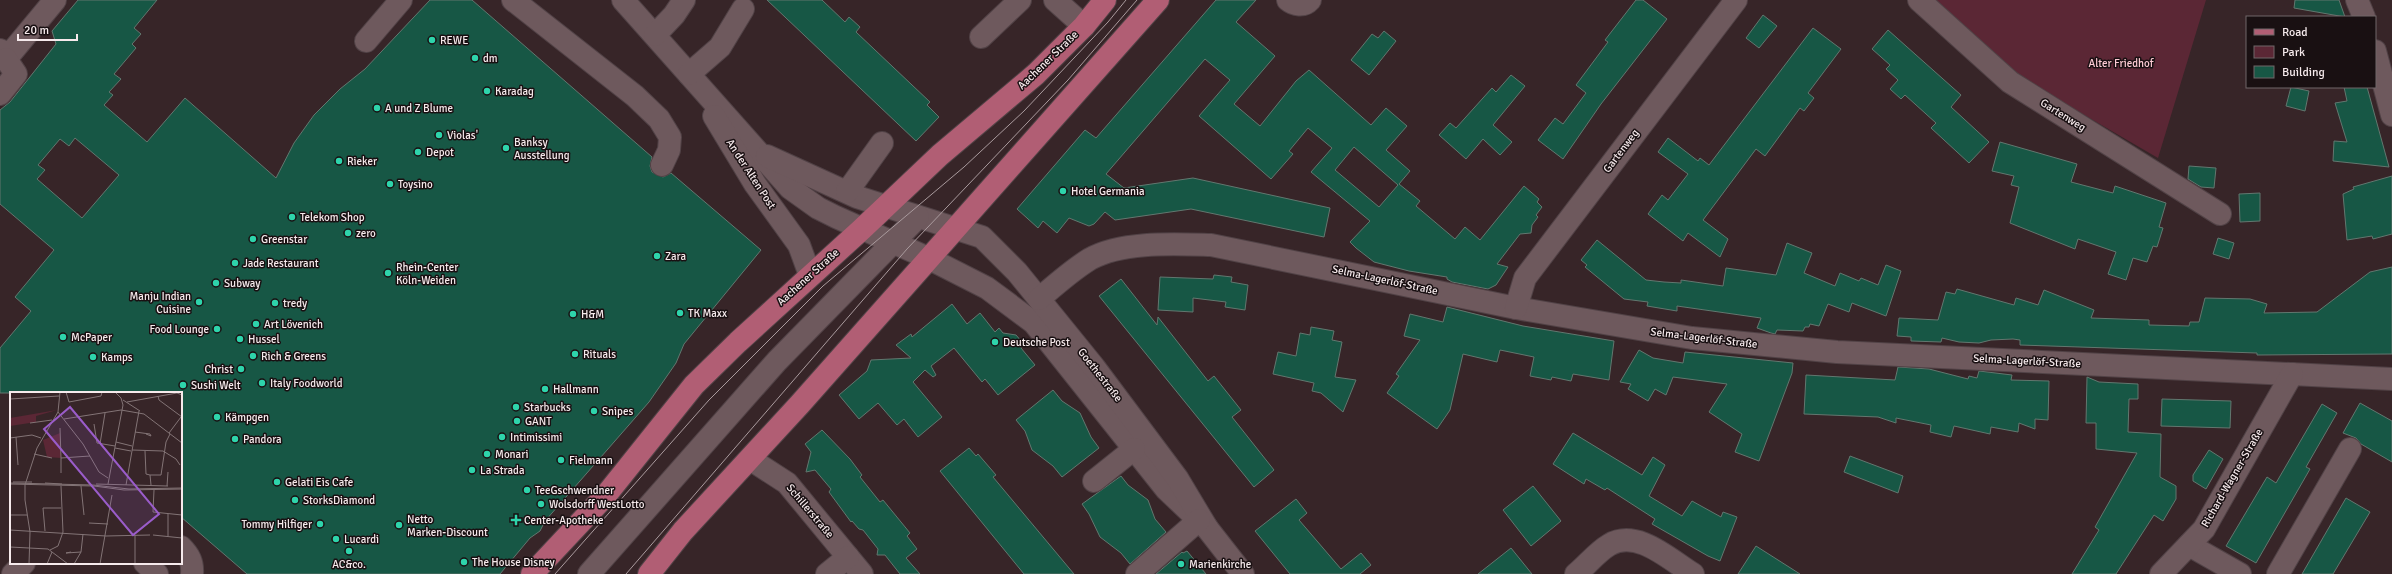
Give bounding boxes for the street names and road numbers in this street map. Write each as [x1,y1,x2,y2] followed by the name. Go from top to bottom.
[1015,28,1081,92] street label: Aachener Straße
[2038,96,2088,134] street label: Gartenweg
[1600,127,1642,175] street label: Gartenweg
[724,137,778,211] street label: An der Alten Post
[774,246,842,308] street label: Aachener Straße
[1331,262,1439,298] street label: Selma-Lagerlöf-Straße
[1650,325,1758,351] street label: Selma-Lagerlöf-Straße
[1075,346,1125,404] street label: Goethestraße
[1973,352,2081,370] street label: Selma-Lagerlöf-Straße
[2198,426,2266,530] street label: Richard-Wagner-Straße
[784,481,836,541] street label: Schillerstraße

